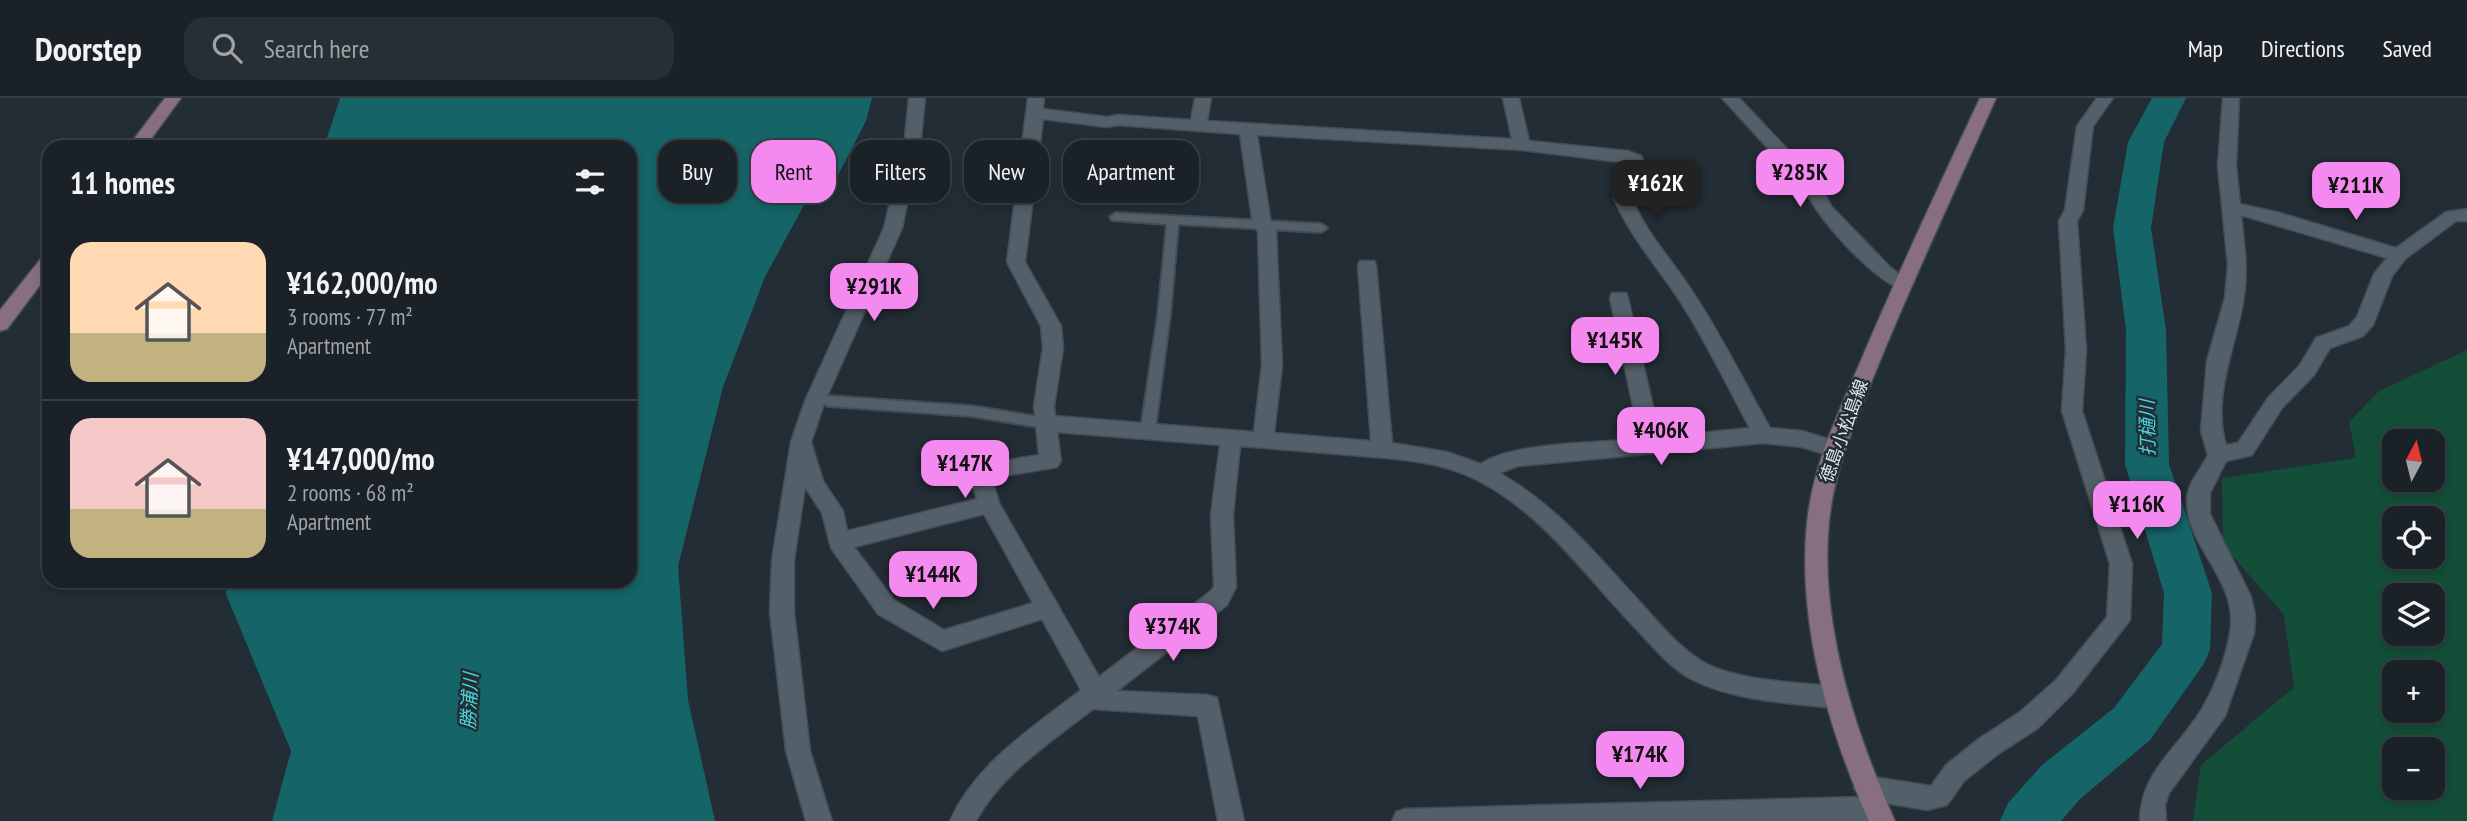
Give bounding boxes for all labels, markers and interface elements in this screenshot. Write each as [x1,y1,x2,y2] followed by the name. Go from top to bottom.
[184,17,674,80] search box
[35,27,142,70] text: Doorstep
[208,29,246,67] icon: search
[264,32,369,65] text: Search here
[2188,33,2223,64] text: Map
[2261,33,2345,64] text: Directions
[2383,33,2432,64] text: Saved
[658,140,737,203] chip: Buy
[751,140,836,203] chip: Rent
[850,140,950,203] chip: Filters
[964,140,1049,203] chip: New
[1063,140,1199,203] chip: Apartment
[1751,150,1849,209] pin: ¥285K
[1772,157,1828,186] text: ¥285K
[1607,160,1705,220] pin: ¥162K
[2307,162,2405,222] pin: ¥211K
[70,163,175,202] text: 11 homes
[571,163,609,201] icon: filters
[1628,168,1684,197] text: ¥162K
[2328,170,2384,199] text: ¥211K
[287,263,438,302] text: ¥162,000/mo
[825,264,923,323] pin: ¥291K
[126,270,210,354] icon: home
[846,271,902,300] text: ¥291K
[287,302,413,331] text: 3 rooms · 77 m²
[1566,317,1664,377] pin: ¥145K
[1587,325,1643,354] text: ¥145K
[287,331,371,360] text: Apartment
[1814,376,1873,486] street label: 徳島小松島線
[2134,397,2159,457] water label: 打樋川
[1612,408,1710,467] pin: ¥406K
[1633,415,1689,444] text: ¥406K
[2382,429,2445,492] north arrow
[2382,429,2445,800] map controls
[287,439,435,478] text: ¥147,000/mo
[916,440,1014,500] pin: ¥147K
[126,446,210,530] icon: home
[937,448,993,477] text: ¥147K
[287,478,414,507] text: 2 rooms · 68 m²
[2088,482,2186,541] pin: ¥116K
[2109,489,2165,518] text: ¥116K
[2382,506,2445,569] button: locate
[287,507,371,536] text: Apartment
[884,552,982,611] pin: ¥144K
[905,559,961,588] text: ¥144K
[2382,583,2445,646] button: layers
[1124,603,1222,663] pin: ¥374K
[1145,611,1201,640] text: ¥374K
[2382,660,2445,723] button: +
[456,670,483,730] water label: 勝浦川
[1591,732,1689,791] pin: ¥174K
[2382,737,2445,800] button: −
[1612,739,1668,768] text: ¥174K

